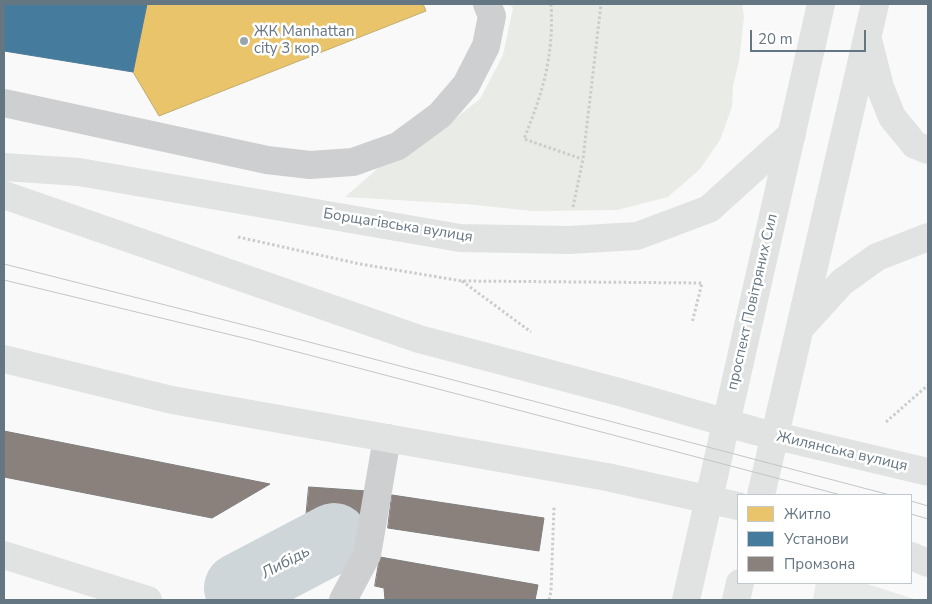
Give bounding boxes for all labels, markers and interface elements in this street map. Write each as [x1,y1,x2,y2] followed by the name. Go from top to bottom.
[752,20,868,52] scale bar
[254,23,355,58] place label: ЖК Manhattan city 3 кор
[758,29,793,49] text: 20 m
[238,35,250,47] marker: ЖК Manhattan city 3 кор
[322,205,474,247] street label: Борщагівська вулиця
[724,212,782,392] street label: проспект Повітряних Сил
[775,428,909,476] street label: Жилянська вулиця
[737,494,912,584] legend
[784,504,831,524] text: Житло
[784,529,849,549] text: Установи
[258,542,314,584] water label: Либідь
[784,554,855,574] text: Промзона

